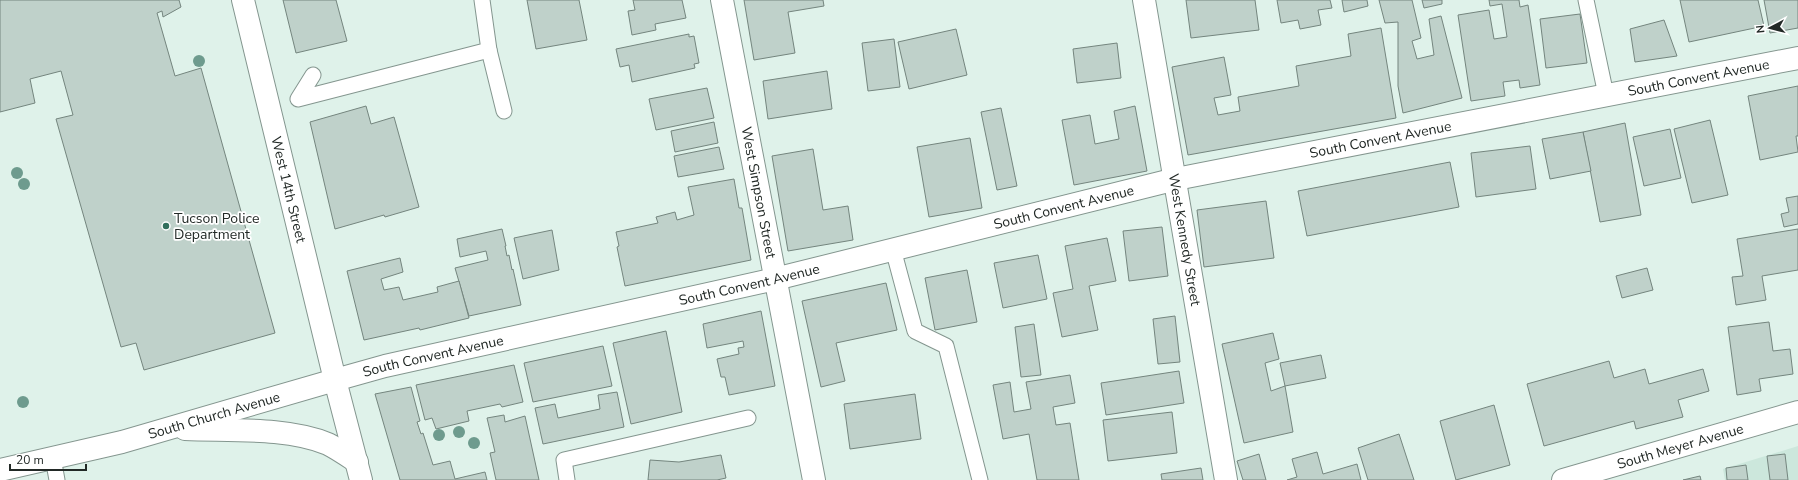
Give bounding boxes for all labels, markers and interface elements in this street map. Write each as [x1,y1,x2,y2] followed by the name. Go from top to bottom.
[1750,8,1790,48] north arrow
[1753,24,1769,34] text: N
[1626,54,1771,100] street label: South Convent Avenue
[1308,116,1453,162] street label: South Convent Avenue
[737,125,781,260] street label: West Simpson Street
[267,134,311,245] street label: West 14th Street
[1164,172,1206,307] street label: West Kennedy Street
[991,180,1136,234] street label: South Convent Avenue
[174,209,259,244] place label: Tucson Police Department
[161,221,171,231] marker: Tucson Police Department
[677,259,821,310] street label: South Convent Avenue
[360,330,505,381] street label: South Convent Avenue
[146,387,282,443] street label: South Church Avenue
[1615,419,1746,473] street label: South Meyer Avenue
[10,446,86,472] scale bar
[16,452,44,468] text: 20 m

